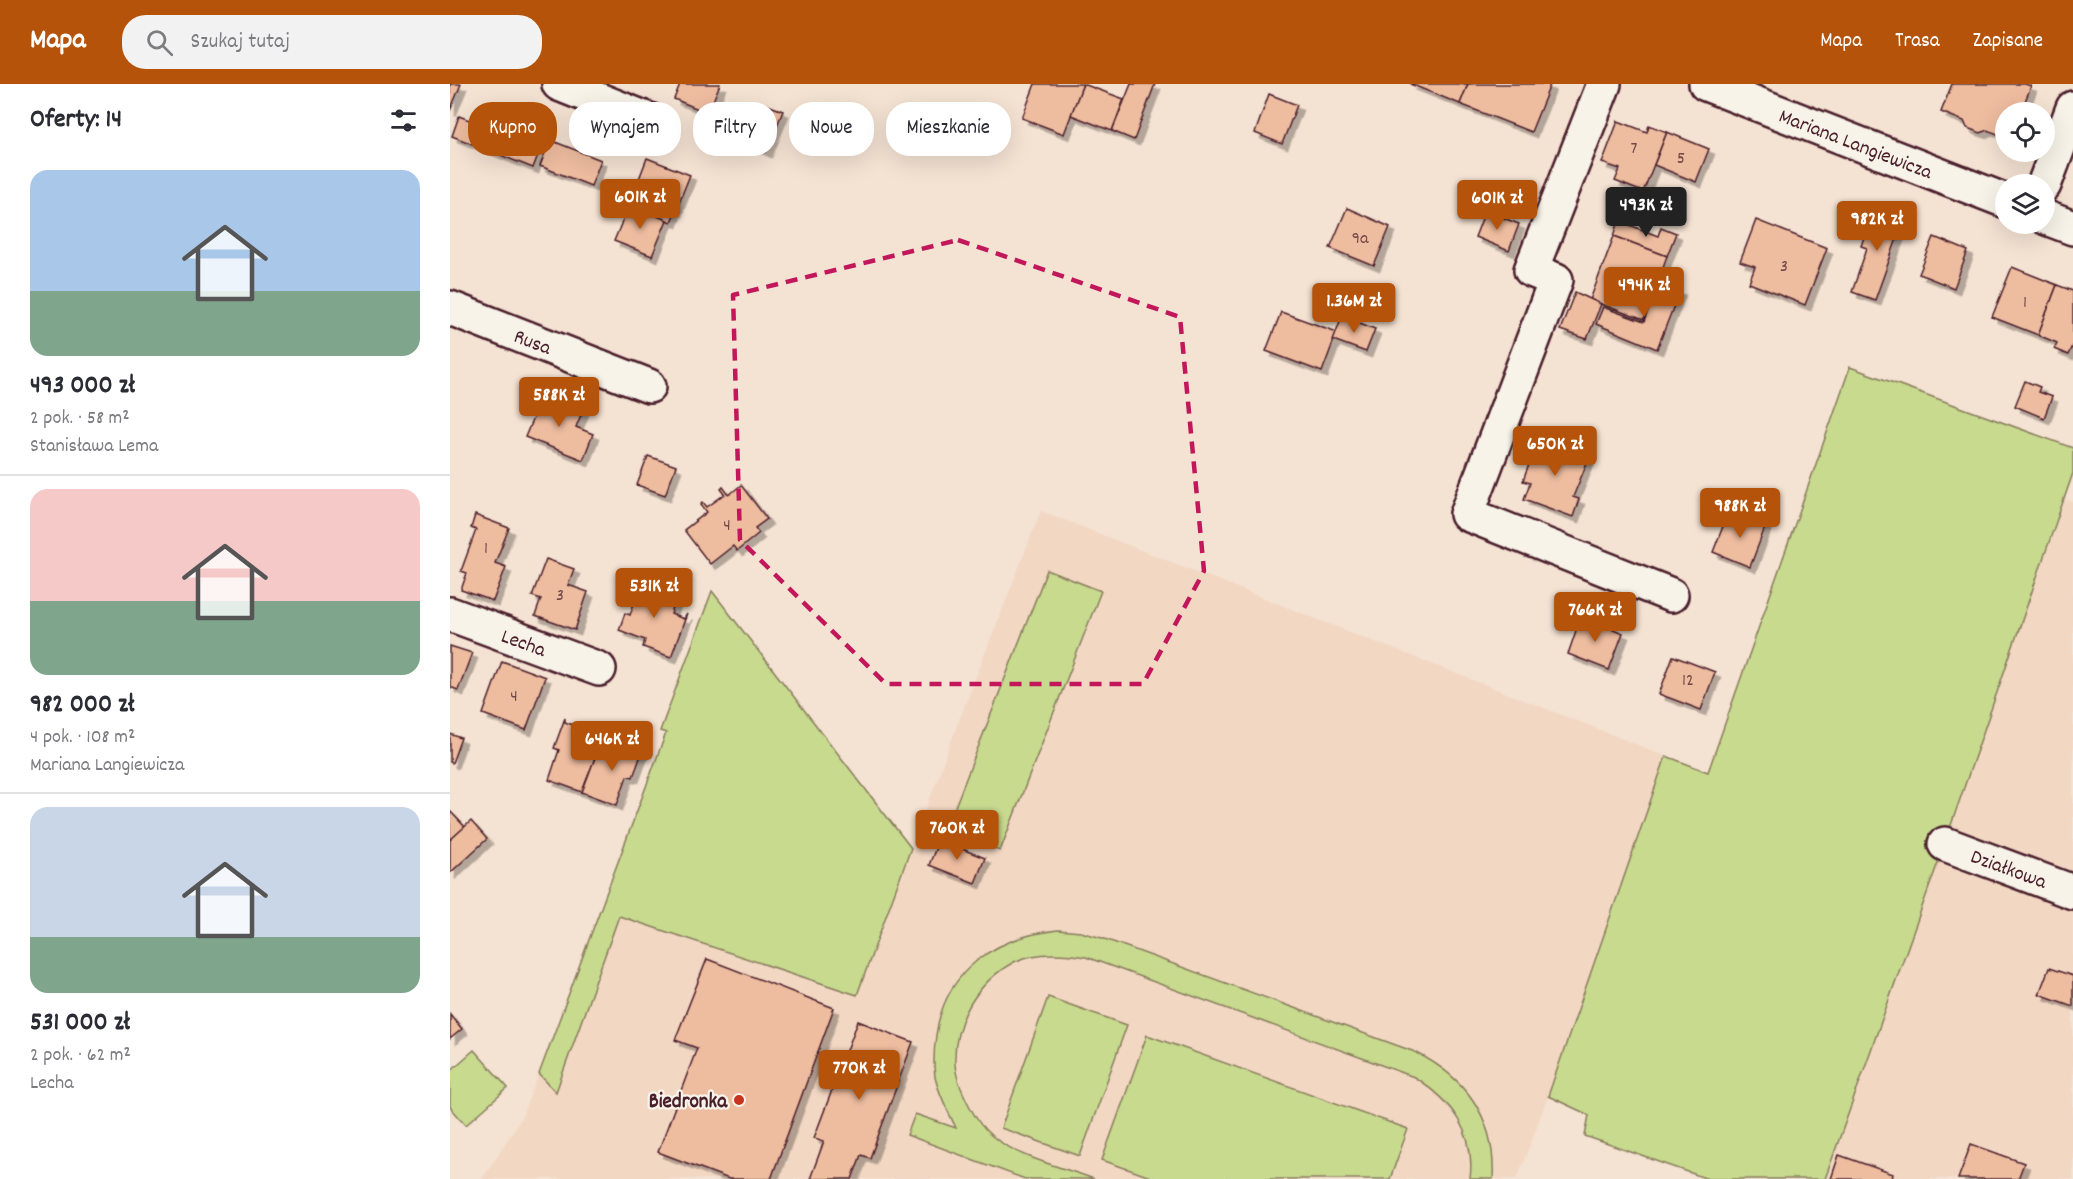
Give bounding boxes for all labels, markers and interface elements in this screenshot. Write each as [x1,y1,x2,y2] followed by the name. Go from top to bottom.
[122,15,542,69] search box
[30,22,86,62] text: Mapa
[143,26,176,59] icon: search
[191,27,290,58] text: Szukaj tutaj
[1820,27,1862,57] text: Mapa
[1895,27,1940,57] text: Trasa
[1973,27,2043,57] text: Zapisane
[30,102,122,139] text: Oferty: 14
[468,102,557,156] chip: Kupno
[569,102,681,156] chip: Wynajem
[693,102,777,156] chip: Filtry
[789,102,874,156] chip: Nowe
[886,102,1011,156] chip: Mieszkanie
[1995,102,2055,234] map controls
[1995,102,2055,162] button: locate
[1774,103,1937,189] street label: Mariana Langiewicza
[387,104,420,137] icon: filters
[1631,137,1638,162] house number: 7
[1677,147,1685,172] house number: 5
[1995,174,2055,234] button: layers
[585,179,695,230] pin: 601K zł
[1442,180,1552,231] pin: 601K zł
[614,184,666,212] text: 601K zł
[1471,185,1523,213] text: 601K zł
[1591,187,1701,238] pin: 493K zł
[1620,192,1672,220] text: 493K zł
[1822,201,1932,252] pin: 982K zł
[1851,206,1903,234] text: 982K zł
[171,209,279,317] icon: home
[1352,227,1369,252] house number: 9a
[1780,255,1788,280] house number: 3
[1589,267,1699,318] pin: 494K zł
[1618,272,1670,300] text: 494K zł
[1292,283,1416,334] pin: 1.36M zł
[1326,288,1382,316] text: 1.36M zł
[2023,291,2027,316] house number: 1
[509,323,556,365] street label: Rusa
[30,368,135,405] text: 493 000 zł
[504,377,614,428] pin: 588K zł
[533,382,585,410] text: 588K zł
[30,405,130,433] text: 2 pok. · 58 m²
[1500,426,1610,477] pin: 650K zł
[1527,431,1583,459] text: 650K zł
[30,433,158,461] text: Stanisława Lema
[1685,488,1795,539] pin: 988K zł
[1714,493,1766,521] text: 988K zł
[723,514,731,539] house number: 4
[171,528,279,636] icon: home
[484,537,488,562] house number: 1
[599,568,709,619] pin: 531K zł
[630,573,679,601] text: 531K zł
[556,584,564,609] house number: 3
[1540,592,1650,643] pin: 766K zł
[1568,597,1622,625] text: 766K zł
[496,623,551,667] street label: Lecha
[1682,669,1694,694] house number: 12
[510,685,518,710] house number: 4
[30,687,135,724] text: 982 000 zł
[557,721,667,772] pin: 646K zł
[30,724,135,752] text: 4 pok. · 108 m²
[585,726,639,754] text: 646K zł
[30,752,184,780] text: Mariana Langiewicza
[902,810,1012,861] pin: 760K zł
[930,815,984,843] text: 760K zł
[1966,843,2051,899] street label: Działkowa
[171,846,279,954] icon: home
[30,1005,130,1042] text: 531 000 zł
[30,1042,131,1070] text: 2 pok. · 62 m²
[804,1050,914,1101] pin: 770K zł
[833,1055,885,1083] text: 770K zł
[30,1070,74,1098] text: Lecha
[649,1088,728,1118] place label: Biedronka
[732,1093,746,1107] marker: Biedronka

